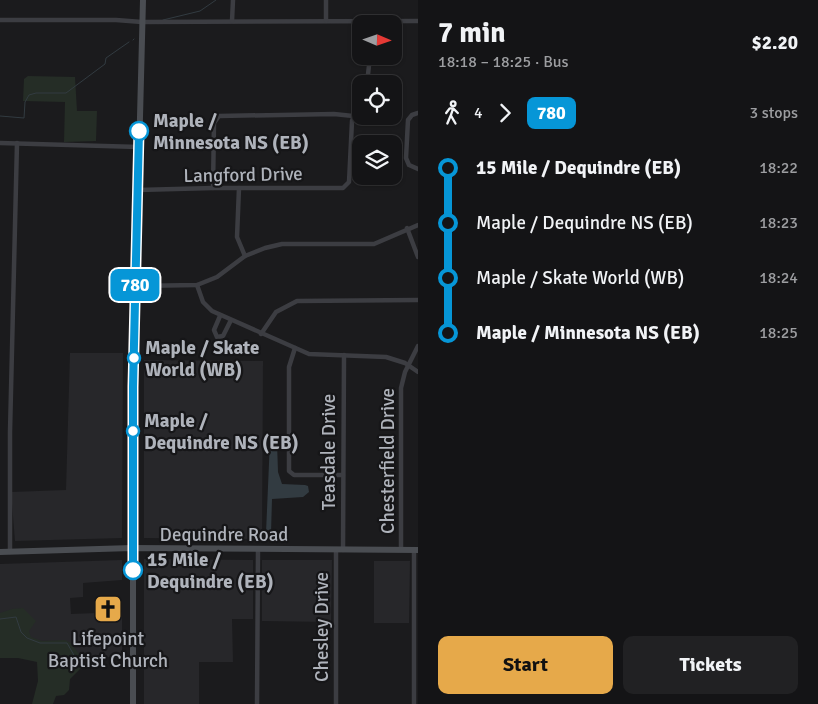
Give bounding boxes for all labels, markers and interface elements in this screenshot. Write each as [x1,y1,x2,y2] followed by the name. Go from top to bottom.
[352,15,402,65] north arrow
[352,15,402,185] map controls
[438,16,506,50] text: 7 min
[752,31,798,55] text: $2.20
[438,52,569,72] text: 18:18 – 18:25 · Bus
[352,75,402,125] button: locate
[438,99,466,127] icon: walk
[491,99,519,127] icon: forward
[537,102,566,124] text: 780
[474,103,483,123] text: 4
[750,103,798,123] text: 3 stops
[153,109,309,155] place label: Maple / Minnesota NS (EB)
[129,121,149,141] marker: Maple / Minnesota NS (EB)
[352,135,402,185] button: layers
[476,156,681,180] text: 15 Mile / Dequindre (EB)
[759,158,798,178] text: 18:22
[183,162,303,188] street label: Langford Drive
[476,211,693,235] text: Maple / Dequindre NS (EB)
[759,213,798,233] text: 18:23
[476,266,684,290] text: Maple / Skate World (WB)
[759,268,798,288] text: 18:24
[106,269,164,301] line badge: 780
[120,274,150,296] text: 780
[476,321,700,345] text: Maple / Minnesota NS (EB)
[759,323,798,343] text: 18:25
[145,336,259,382] place label: Maple / Skate World (WB)
[127,351,141,365] marker: Maple / Skate World (WB)
[376,388,400,534] street label: Chesterfield Drive
[317,394,341,510] street label: Teasdale Drive
[144,409,299,455] place label: Maple / Dequindre NS (EB)
[126,424,140,438] marker: Maple / Dequindre NS (EB)
[160,523,288,547] street label: Dequindre Road
[147,548,274,594] place label: 15 Mile / Dequindre (EB)
[123,560,143,580] marker: 15 Mile / Dequindre (EB)
[310,572,334,682] street label: Chesley Drive
[93,594,123,624] church icon: Lifepoint Baptist Church
[48,627,168,673] place label: Lifepoint Baptist Church
[438,636,613,694] button: Start
[623,636,798,694] button: Tickets

